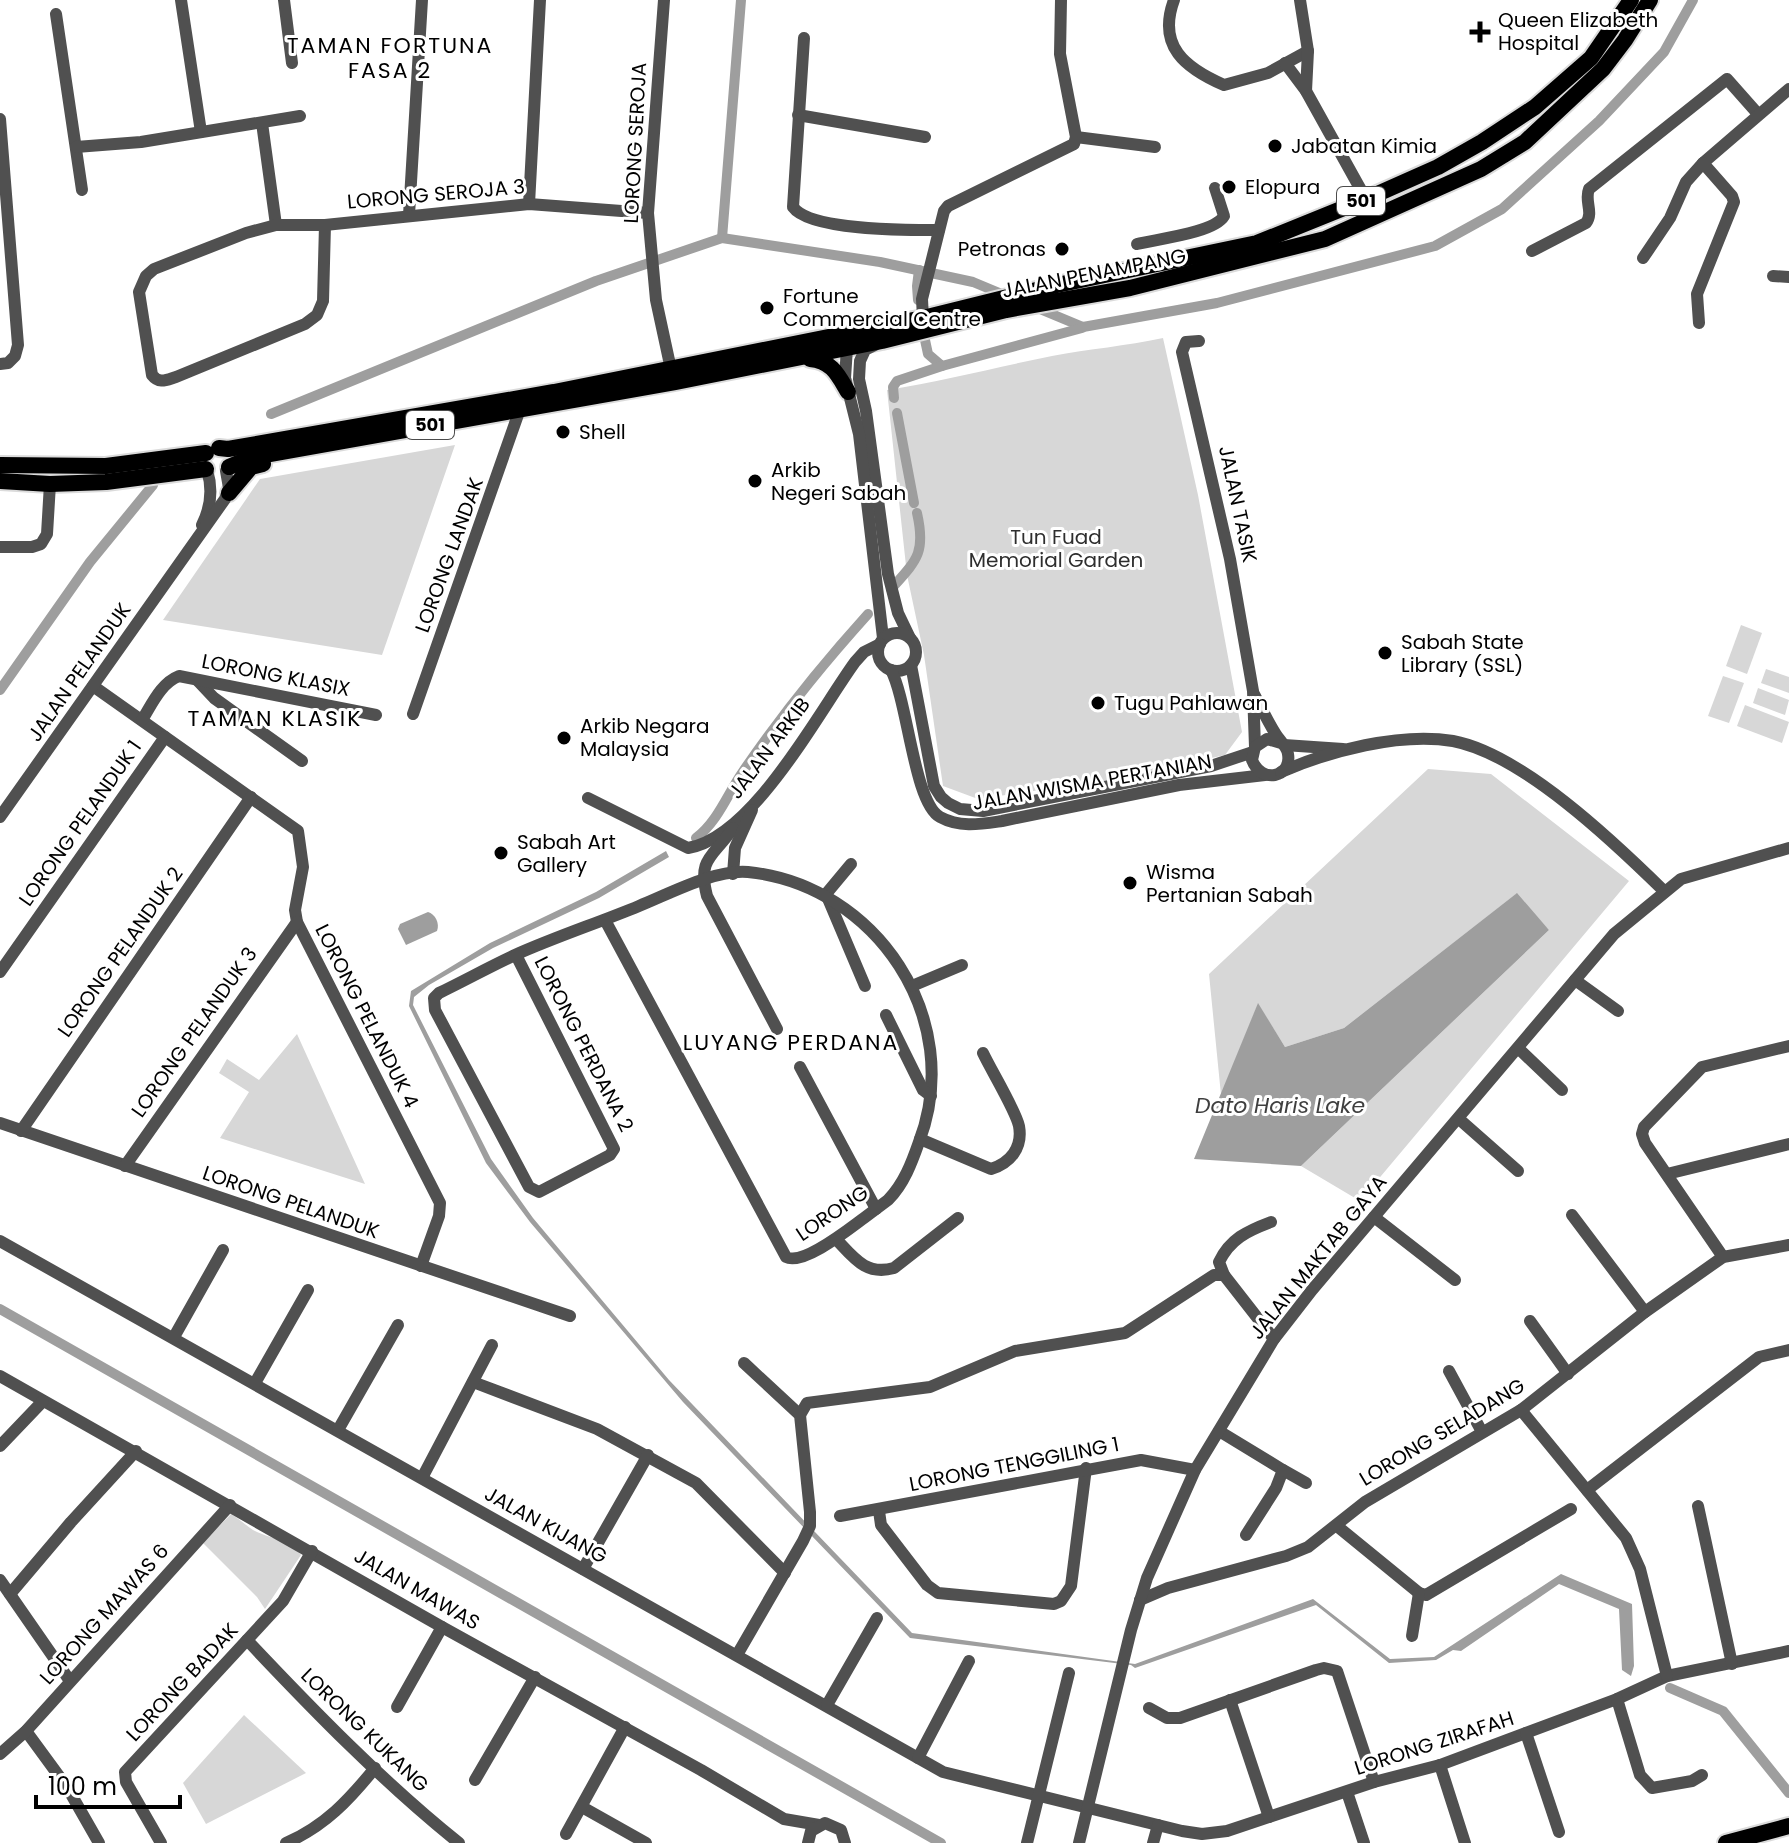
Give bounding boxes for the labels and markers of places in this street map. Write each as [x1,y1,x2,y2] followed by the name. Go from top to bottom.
[1498,6,1658,57] place label: Queen Elizabeth Hospital
[1469,21,1491,43] marker: Queen Elizabeth Hospital
[1291,132,1437,160] place label: Jabatan Kimia
[1266,137,1284,155] marker: Jabatan Kimia
[1245,173,1320,201] place label: Elopura
[1220,178,1238,196] marker: Elopura
[958,235,1046,263] place label: Petronas
[1053,240,1071,258] marker: Petronas
[783,282,981,333] place label: Fortune Commercial Centre
[758,299,776,317] marker: Fortune Commercial Centre
[579,418,626,446] place label: Shell
[554,423,572,441] marker: Shell
[771,456,906,507] place label: Arkib Negeri Sabah
[746,472,764,490] marker: Arkib Negeri Sabah
[1401,628,1524,679] place label: Sabah State Library (SSL)
[1376,644,1394,662] marker: Sabah State Library (SSL)
[1114,689,1268,717] place label: Tugu Pahlawan
[1089,694,1107,712] marker: Tugu Pahlawan
[580,712,710,763] place label: Arkib Negara Malaysia
[555,729,573,747] marker: Arkib Negara Malaysia
[517,828,616,879] place label: Sabah Art Gallery
[492,844,510,862] marker: Sabah Art Gallery
[1146,858,1313,909] place label: Wisma Pertanian Sabah
[1121,874,1139,892] marker: Wisma Pertanian Sabah

